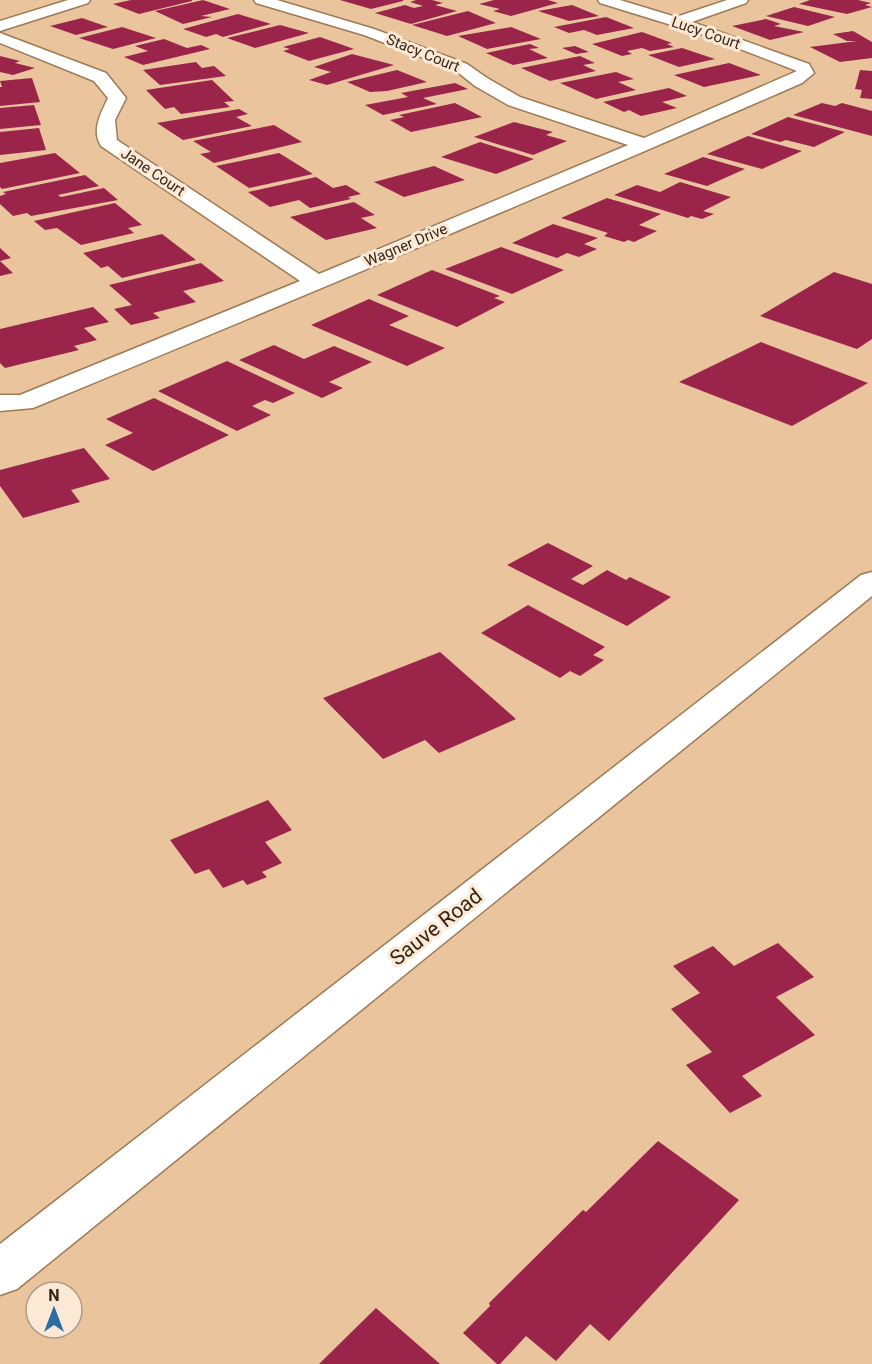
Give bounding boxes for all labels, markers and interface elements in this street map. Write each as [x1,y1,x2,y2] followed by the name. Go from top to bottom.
[669,13,743,53] street label: Lucy Court
[384,30,462,76] street label: Stacy Court
[118,144,189,200] street label: Jane Court
[362,219,450,271] street label: Wagner Drive
[385,884,487,970] street label: Sauve Road
[24,1280,84,1340] north arrow
[48,1286,60,1305] text: N

